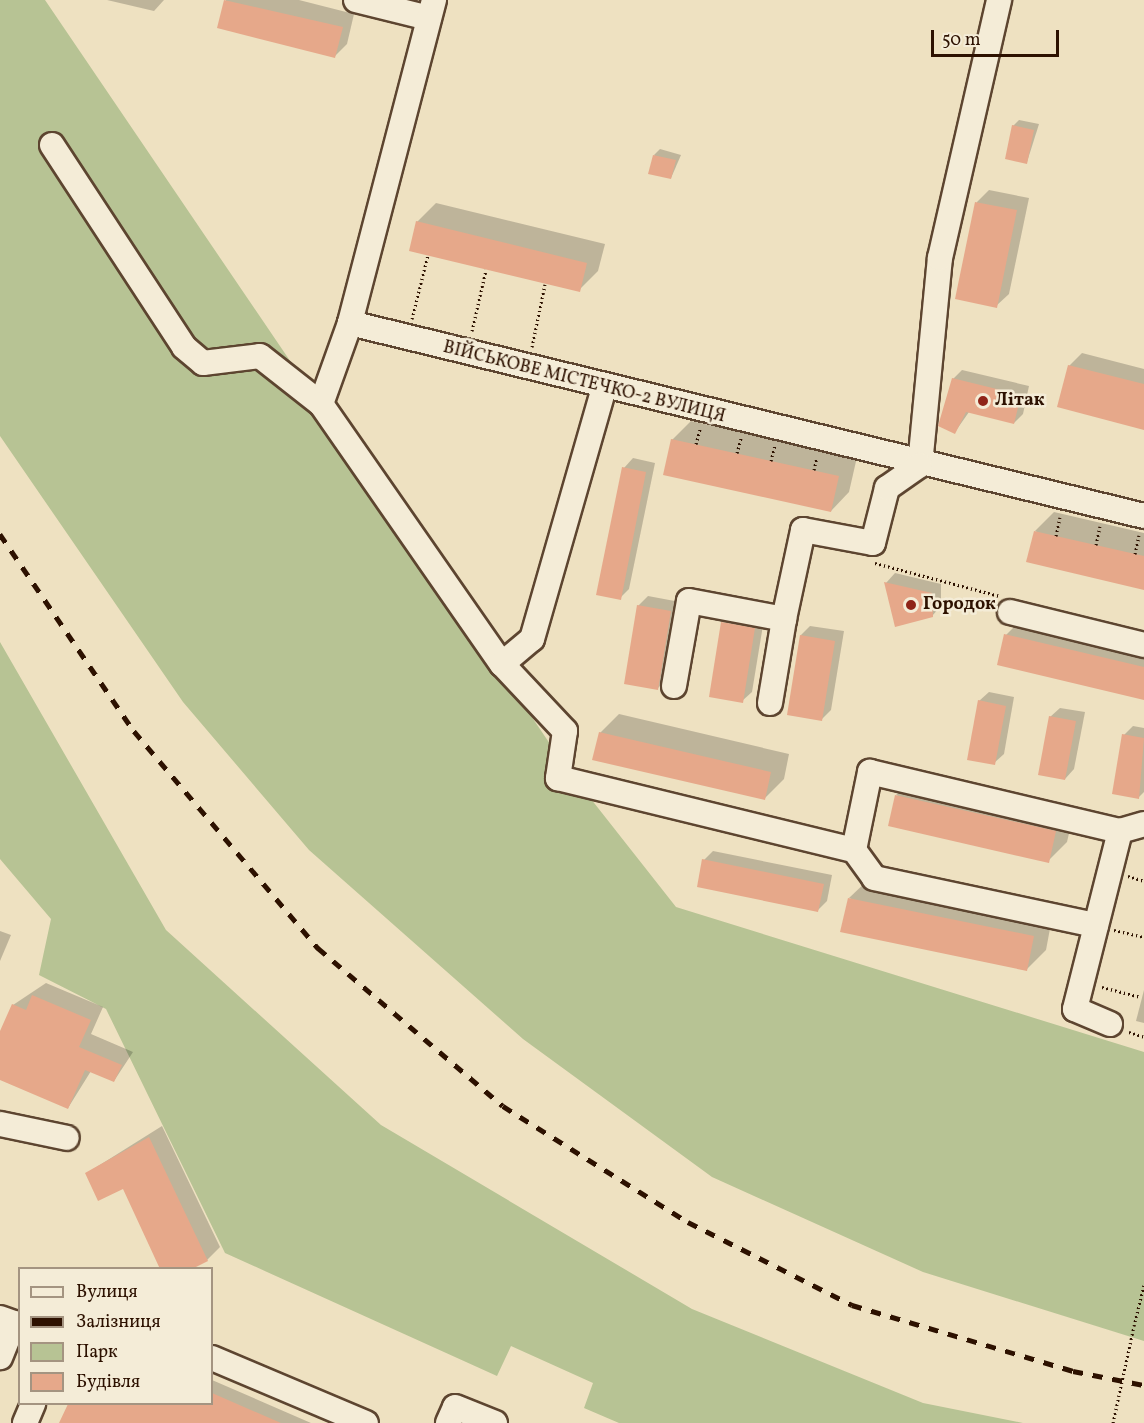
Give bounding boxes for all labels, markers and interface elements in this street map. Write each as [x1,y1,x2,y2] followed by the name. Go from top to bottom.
[934,18,1062,56] scale bar
[942,28,981,53] text: 50 m
[440,337,728,429] street label: ВІЙСЬКОВЕ МІСТЕЧКО-2 ВУЛИЦЯ
[995,390,1045,412] place label: Літак
[976,394,990,408] marker: Літак
[923,594,996,616] place label: Городок
[904,598,918,612] marker: Городок
[18,1267,213,1405] legend
[76,1280,138,1305] text: Вулиця
[76,1310,161,1335] text: Залізниця
[76,1340,118,1365] text: Парк
[76,1370,140,1395] text: Будівля

